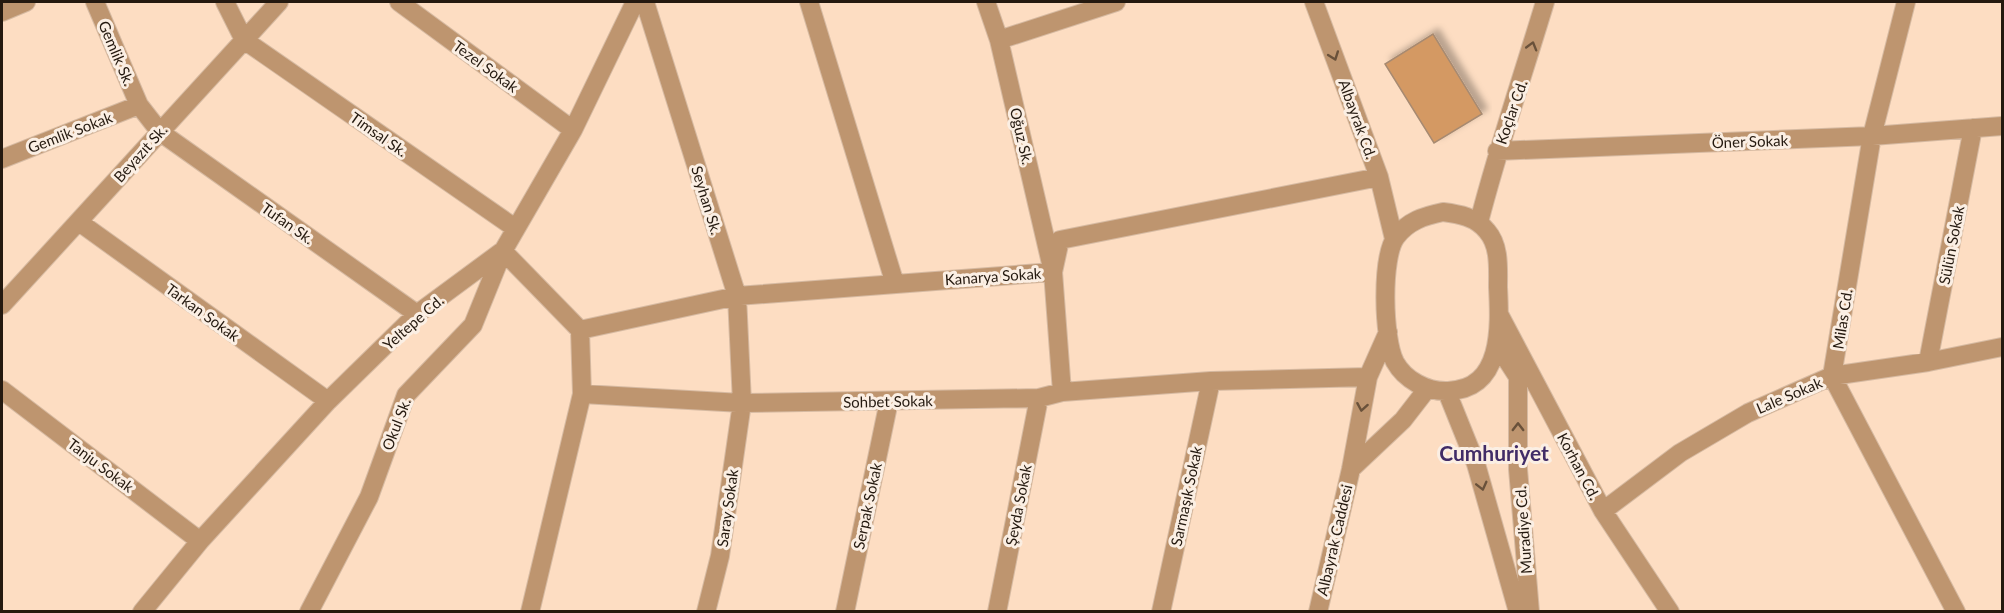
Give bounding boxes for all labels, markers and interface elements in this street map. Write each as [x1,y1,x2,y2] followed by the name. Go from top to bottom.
[95,18,139,88] street label: Gemlik Sk.
[450,36,522,96] street label: Tezel Sokak
[1525,41,1537,52] one-way arrow
[1327,51,1340,61] one-way arrow
[1335,77,1381,161] street label: Albayrak Cd.
[1492,77,1530,147] street label: Koçlar Cd.
[1007,106,1037,166] street label: Oğuz Sk.
[25,108,115,156] street label: Gemlik Sokak
[347,108,411,160] street label: Timsal Sk.
[110,121,170,185] street label: Beyazıt Sk.
[1711,131,1789,151] street label: Öner Sokak
[688,164,726,236] street label: Seyhan Sk.
[258,199,318,247] street label: Tufan Sk.
[1935,204,1968,286] street label: Sülün Sokak
[944,264,1042,288] street label: Kanarya Sokak
[163,279,244,345] street label: Tarkan Sokak
[1828,288,1856,350] street label: Milas Cd.
[379,291,447,353] street label: Yeltepe Cd.
[1753,373,1825,417] street label: Lale Sokak
[843,391,933,411] street label: Sohbet Sokak
[378,395,414,453] street label: Okul Sk.
[1356,401,1369,411] one-way arrow
[1512,423,1524,432] one-way arrow
[1554,429,1604,503] street label: Korhan Cd.
[64,434,138,496] street label: Tanju Sokak
[1439,440,1549,465] district label: Cumhuriyet
[1167,444,1205,548] street label: Sarmaşık Sokak
[849,461,885,551] street label: Serpak Sokak
[1001,463,1035,547] street label: Şeyda Sokak
[713,467,741,548] street label: Saray Sokak
[1475,480,1487,491] one-way arrow
[1312,483,1356,597] street label: Albayrak Caddesi
[1511,485,1535,575] street label: Muradiye Cd.

